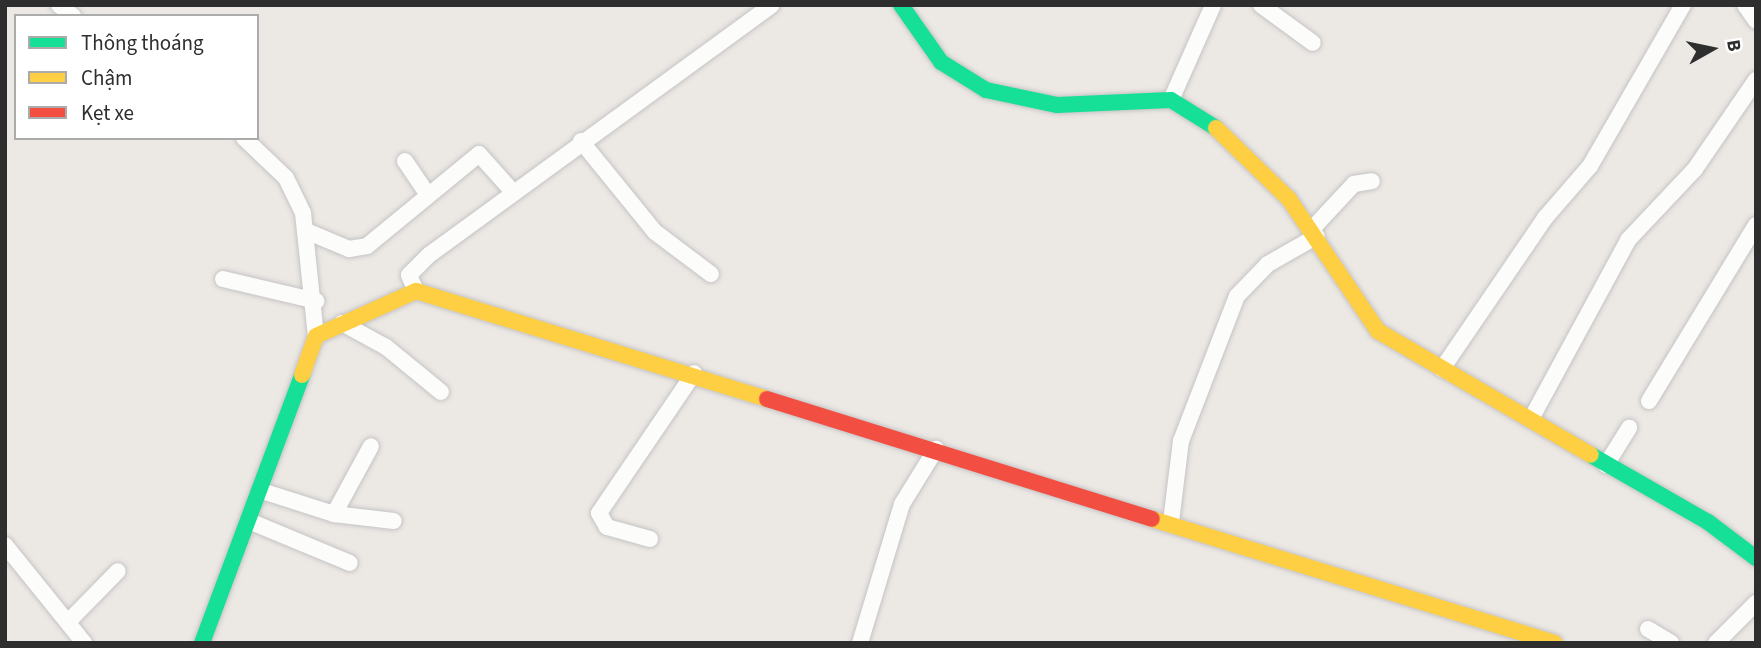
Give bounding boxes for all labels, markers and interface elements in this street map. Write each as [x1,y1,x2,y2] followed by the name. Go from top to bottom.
[14,14,259,140] legend
[1677,14,1747,84] north arrow
[81,28,204,58] text: Thông thoáng
[1719,38,1747,53] text: B
[81,63,132,93] text: Chậm
[81,98,134,128] text: Kẹt xe

